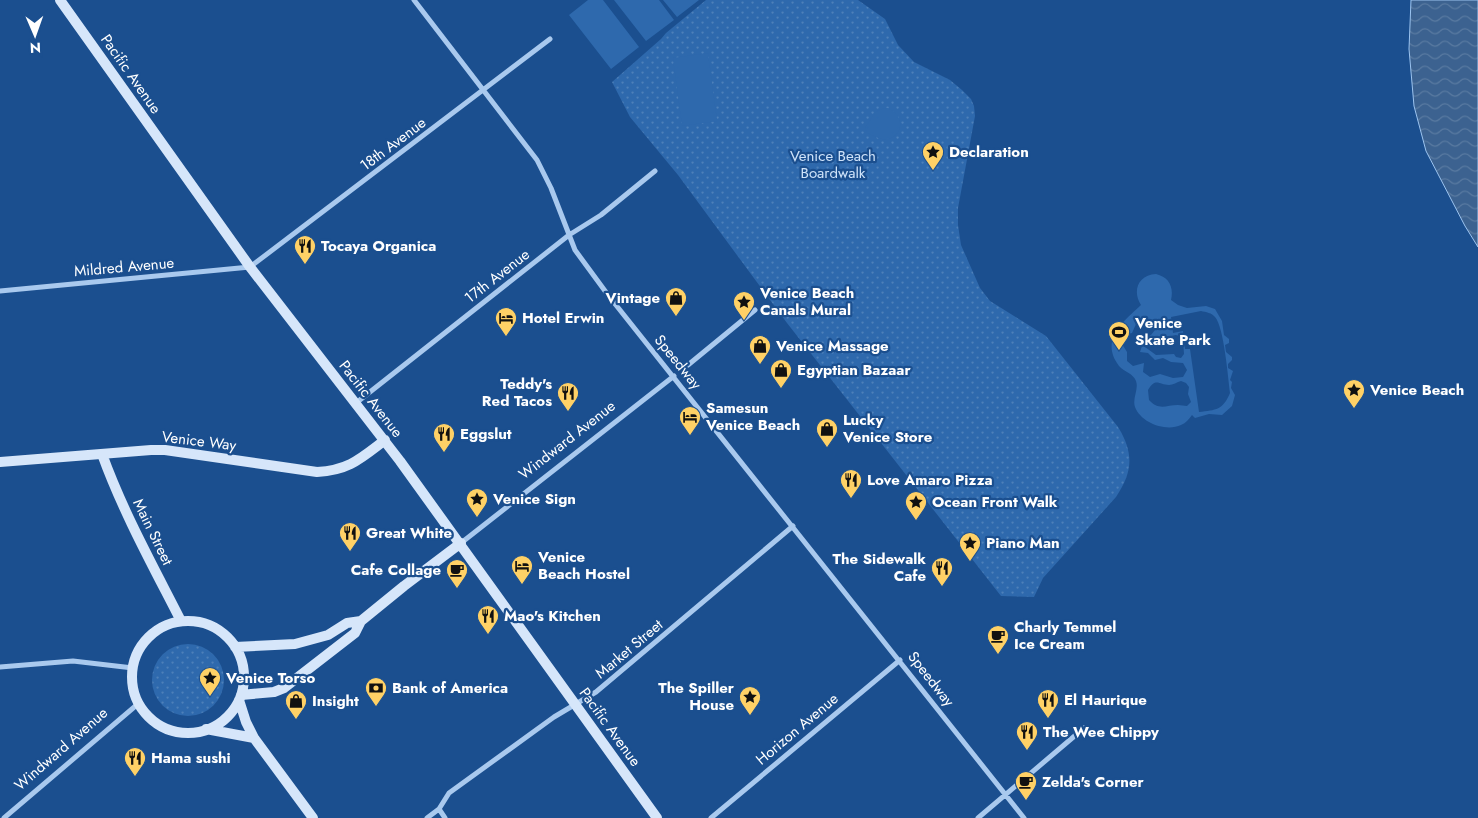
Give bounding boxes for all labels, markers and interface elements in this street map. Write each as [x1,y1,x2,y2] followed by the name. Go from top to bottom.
[10,10,60,60] north arrow
[95,30,167,118] street label: Pacific Avenue
[30,38,41,58] text: N
[355,112,431,176] street label: 18th Avenue
[921,140,945,171] place icon: Declaration
[949,141,1029,163] place label: Declaration
[790,145,876,184] park label: Venice Beach Boardwalk
[293,234,317,265] restaurant icon: Tocaya Organica
[321,235,436,257] place label: Tocaya Organica
[460,243,534,308] street label: 17th Avenue
[73,252,175,282] street label: Mildred Avenue
[759,282,854,321] place label: Venice Beach Canals Mural
[664,286,688,317] shop icon: Vintage
[605,287,660,309] place label: Vintage
[732,290,756,321] place icon: Venice Beach Canals Mural
[494,306,518,337] hotel icon: Hotel Erwin
[522,307,604,329] place label: Hotel Erwin
[1134,312,1211,351] place label: Venice Skate Park
[1107,320,1131,351] sports icon: Venice Skate Park
[649,330,707,394] street label: Speedway
[748,334,772,365] shop icon: Venice Massage
[775,335,889,357] place label: Venice Massage
[334,356,408,442] street label: Pacific Avenue
[769,358,793,389] shop icon: Egyptian Bazaar
[797,359,911,381] place label: Egyptian Bazaar
[482,373,552,412] place label: Teddy's Red Tacos
[1342,378,1366,409] place icon: Venice Beach
[1369,379,1464,401] place label: Venice Beach
[556,381,580,412] restaurant icon: Teddy's Red Tacos
[514,395,620,485] street label: Windward Avenue
[705,397,800,436] place label: Samesun Venice Beach
[678,405,702,436] hotel icon: Samesun Venice Beach
[842,409,933,448] place label: Lucky Venice Store
[815,417,839,448] shop icon: Lucky Venice Store
[432,422,456,453] restaurant icon: Eggslut
[460,423,512,445] place label: Eggslut
[161,426,238,457] street label: Venice Way
[839,468,863,499] restaurant icon: Love Amaro Pizza
[867,469,993,491] place label: Love Amaro Pizza
[465,487,489,518] place icon: Venice Sign
[492,488,576,510] place label: Venice Sign
[904,490,928,521] place icon: Ocean Front Walk
[932,491,1058,513] place label: Ocean Front Walk
[127,495,179,569] street label: Main Street
[338,521,362,552] restaurant icon: Great White
[366,522,453,544] place label: Great White
[958,531,982,562] place icon: Piano Man
[986,532,1060,554] place label: Piano Man
[537,546,630,585] place label: Venice Beach Hostel
[833,548,926,587] place label: The Sidewalk Cafe
[510,554,534,585] hotel icon: Venice Beach Hostel
[930,556,954,587] restaurant icon: The Sidewalk Cafe
[445,558,469,589] cafe icon: Cafe Collage
[351,559,441,581] place label: Cafe Collage
[476,604,500,635] restaurant icon: Mao's Kitchen
[504,605,601,627] place label: Mao's Kitchen
[590,614,668,684] street label: Market Street
[1014,616,1116,655] place label: Charly Temmel Ice Cream
[986,624,1010,655] cafe icon: Charly Temmel Ice Cream
[902,647,960,712] street label: Speedway
[198,666,222,697] place icon: Venice Torso
[225,667,315,689] place label: Venice Torso
[364,676,388,707] bank icon: Bank of America
[392,677,508,699] place label: Bank of America
[658,677,735,716] place label: The Spiller House
[574,683,646,771] street label: Pacific Avenue
[738,685,762,716] place icon: The Spiller House
[751,688,843,770] street label: Horizon Avenue
[1036,688,1060,719] restaurant icon: El Haurique
[284,689,308,720] shop icon: Insight
[1064,689,1147,711] place label: El Haurique
[312,690,359,712] place label: Insight
[9,702,113,796] street label: Windward Avenue
[1015,720,1039,751] restaurant icon: The Wee Chippy
[1043,721,1159,743] place label: The Wee Chippy
[123,746,147,777] restaurant icon: Hama sushi
[151,747,231,769] place label: Hama sushi
[1014,770,1038,801] cafe icon: Zelda's Corner
[1042,771,1145,793] place label: Zelda's Corner

